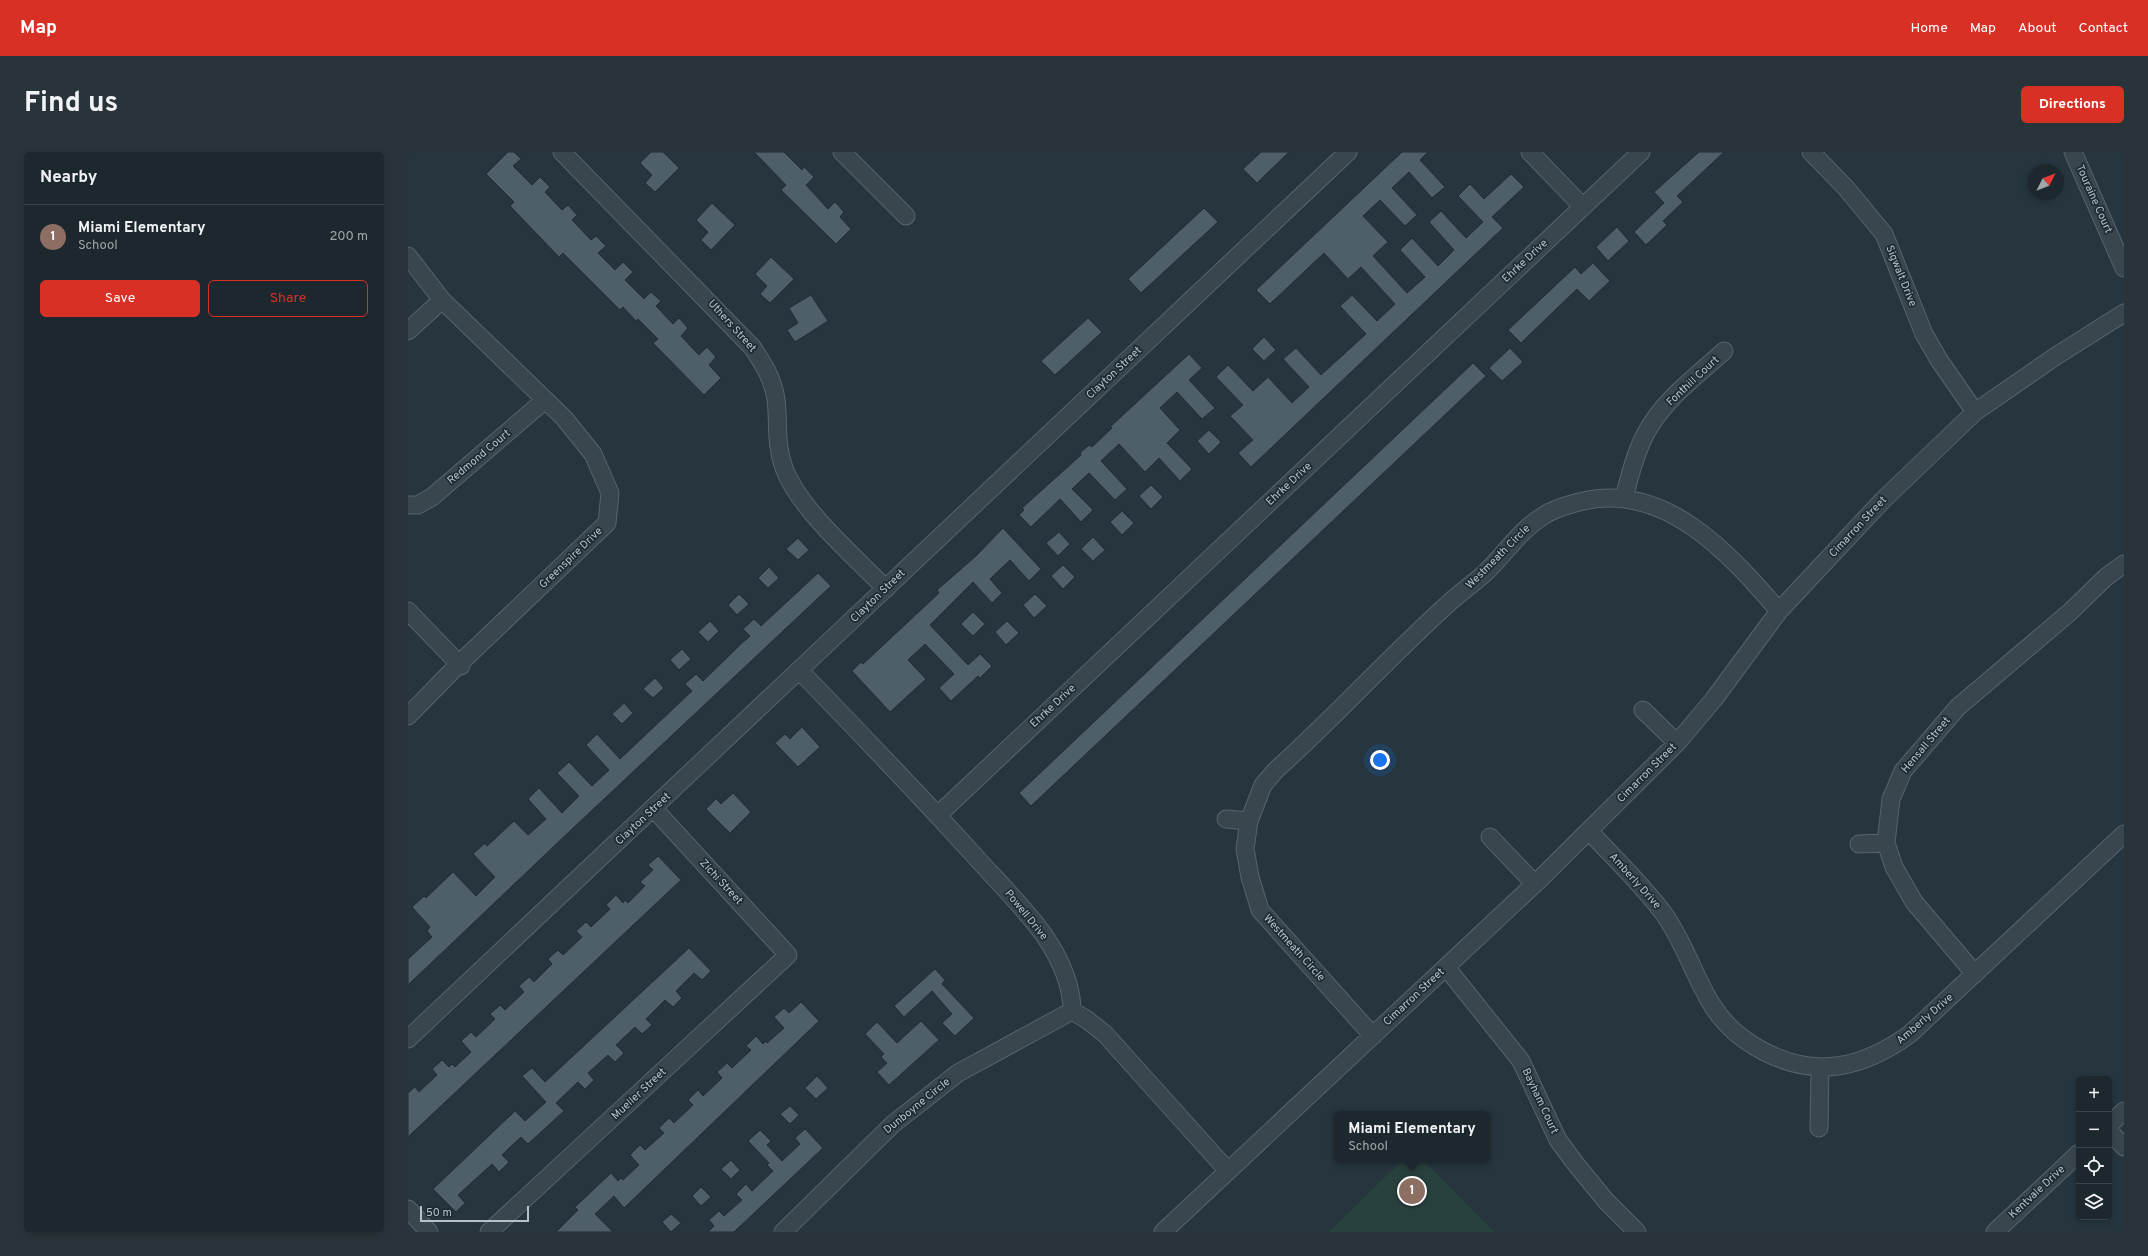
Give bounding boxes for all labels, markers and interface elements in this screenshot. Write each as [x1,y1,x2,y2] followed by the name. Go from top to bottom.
[20,16,57,40] text: Map
[1911,20,1948,37] text: Home
[1970,20,1996,37] text: Map
[2018,20,2057,37] text: About
[2079,20,2128,37] text: Contact
[24,86,118,122] text: Find us
[2021,86,2124,123] button: Directions
[2073,163,2115,235] street label: Touraine Court
[2028,164,2064,200] north arrow
[40,167,97,189] text: Nearby
[78,219,206,238] text: Miami Elementary
[50,229,56,245] text: 1
[329,229,368,245] text: 200 m
[1499,236,1551,286] street label: Ehrke Drive
[78,238,118,254] text: School
[1882,243,1920,309] street label: Sigwalt Drive
[40,280,200,317] button: Save
[208,280,368,317] button: Share
[705,297,759,355] street label: Uthers Street
[1083,344,1145,402] street label: Clayton Street
[1664,353,1722,409] street label: Fonthill Court
[445,426,513,488] street label: Redmond Court
[1263,459,1315,509] street label: Ehrke Drive
[1826,493,1890,561] street label: Cimarron Street
[1463,522,1533,592] street label: Westmeath Circle
[536,524,606,592] street label: Greenspire Drive
[848,566,908,626] street label: Clayton Street
[1027,681,1079,731] street label: Ehrke Drive
[1898,714,1954,776] street label: Hensall Street
[1614,740,1680,806] street label: Cimarron Street
[1370,750,1390,770] your location
[612,790,674,848] street label: Clayton Street
[1606,850,1664,912] street label: Amberly Drive
[696,856,746,908] street label: Zichi Street
[1001,887,1051,943] street label: Powell Drive
[1260,912,1328,985] street label: Westmeath Circle
[1380,965,1448,1029] street label: Cimarron Street
[1894,990,1956,1047] street label: Amberly Drive
[609,1065,669,1123] street label: Mueller Street
[1519,1066,1561,1136] street label: Bayham Court
[881,1075,953,1137] street label: Dunboyne Circle
[2076,1076,2112,1220] map controls
[2076,1076,2112,1112] button: +
[1334,1111,1490,1163] popup
[2076,1112,2112,1148] button: −
[1348,1120,1476,1139] text: Miami Elementary
[1348,1139,1388,1155] text: School
[2076,1148,2112,1184] button: locate
[2006,1162,2068,1222] street label: Kentvale Drive
[1399,1176,1425,1206] pin: 1
[2076,1184,2112,1220] button: layers
[420,1204,529,1223] scale bar
[426,1206,452,1220] text: 50 m

